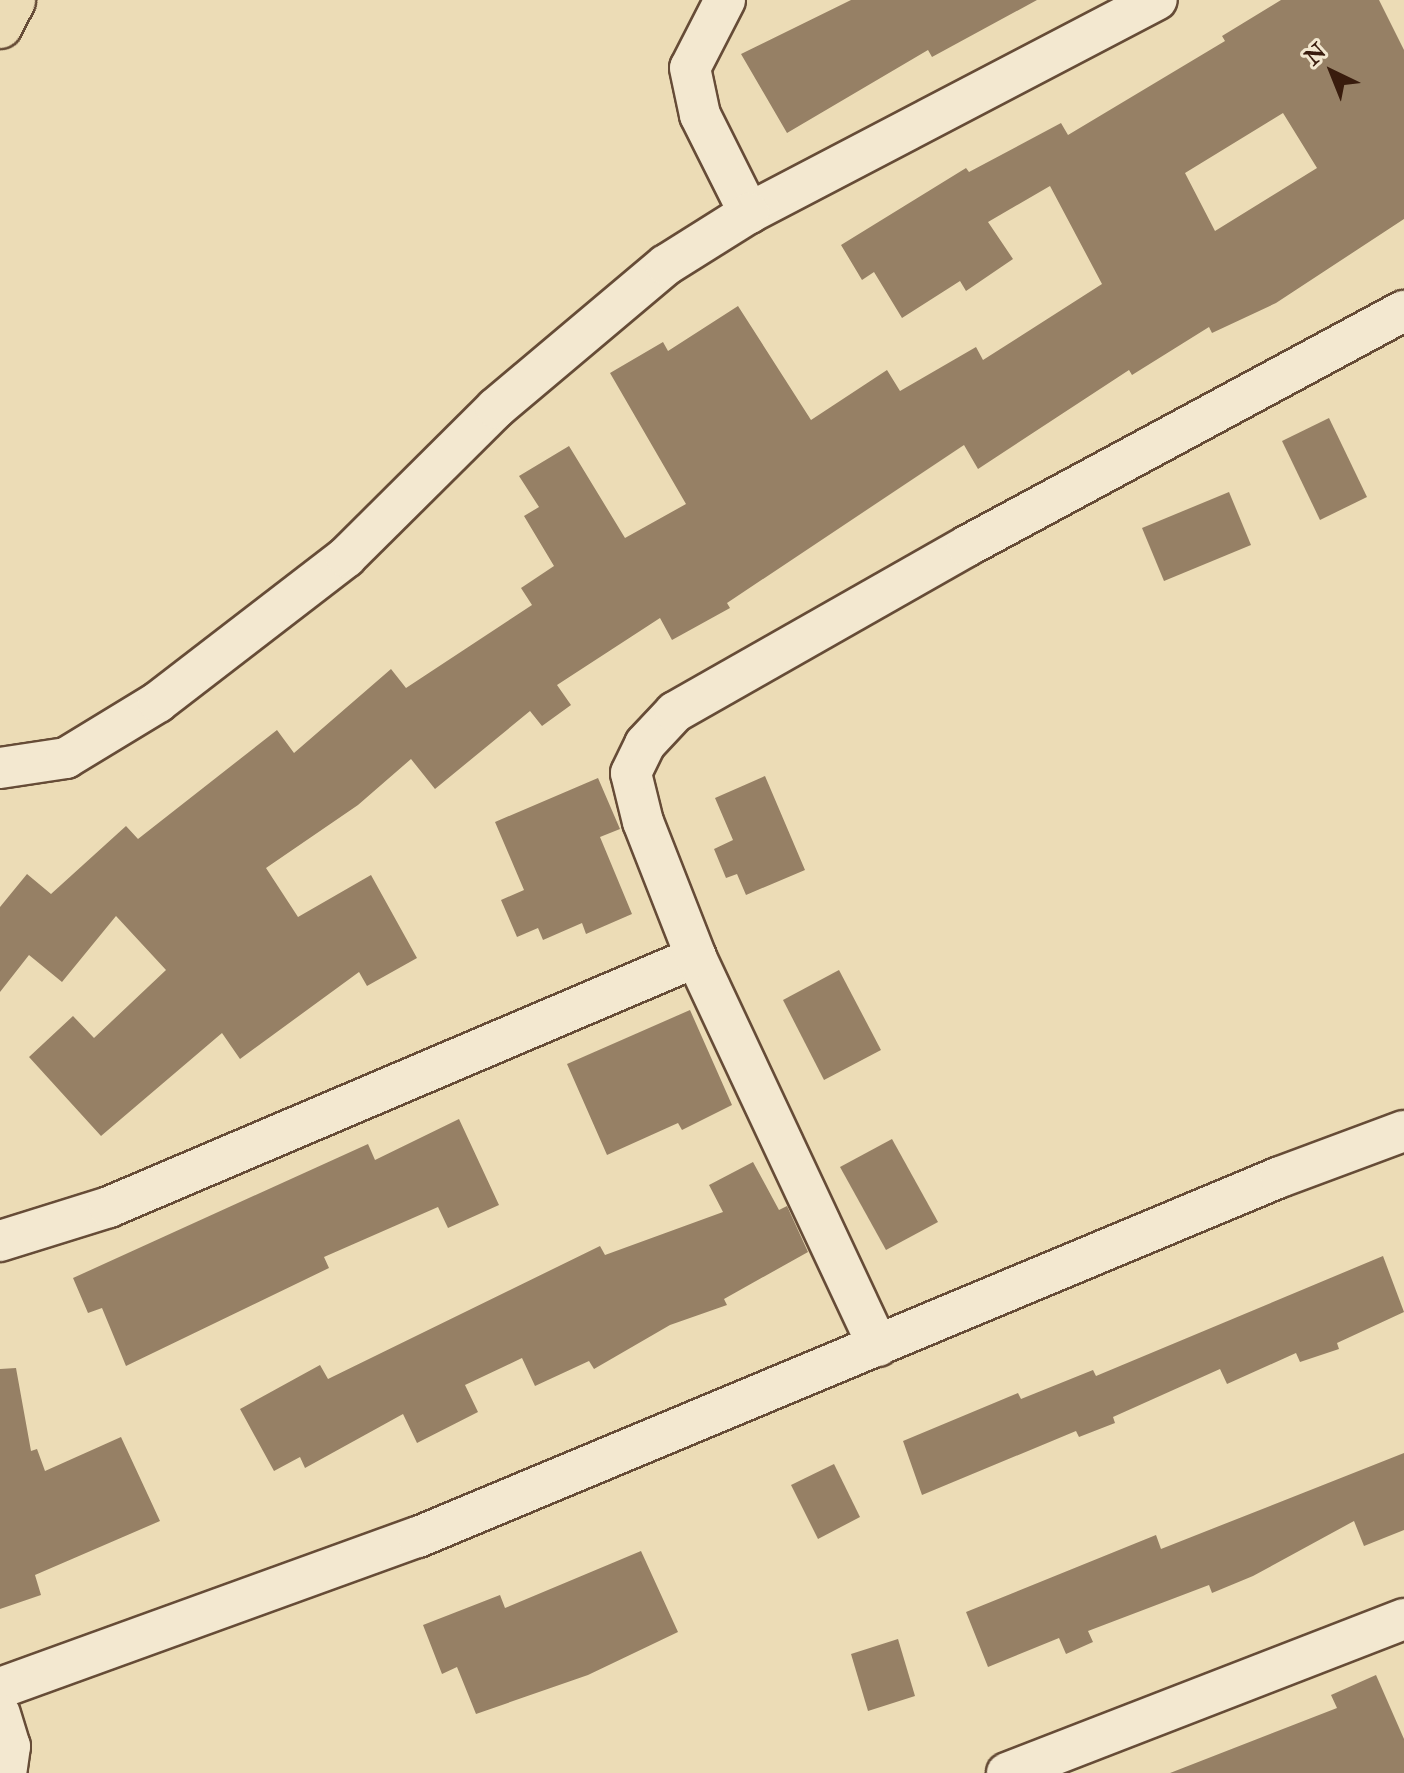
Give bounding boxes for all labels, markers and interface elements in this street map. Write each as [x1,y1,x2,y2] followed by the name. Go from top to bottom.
[1292,32,1372,112] north arrow
[1299,37,1332,71] text: N

